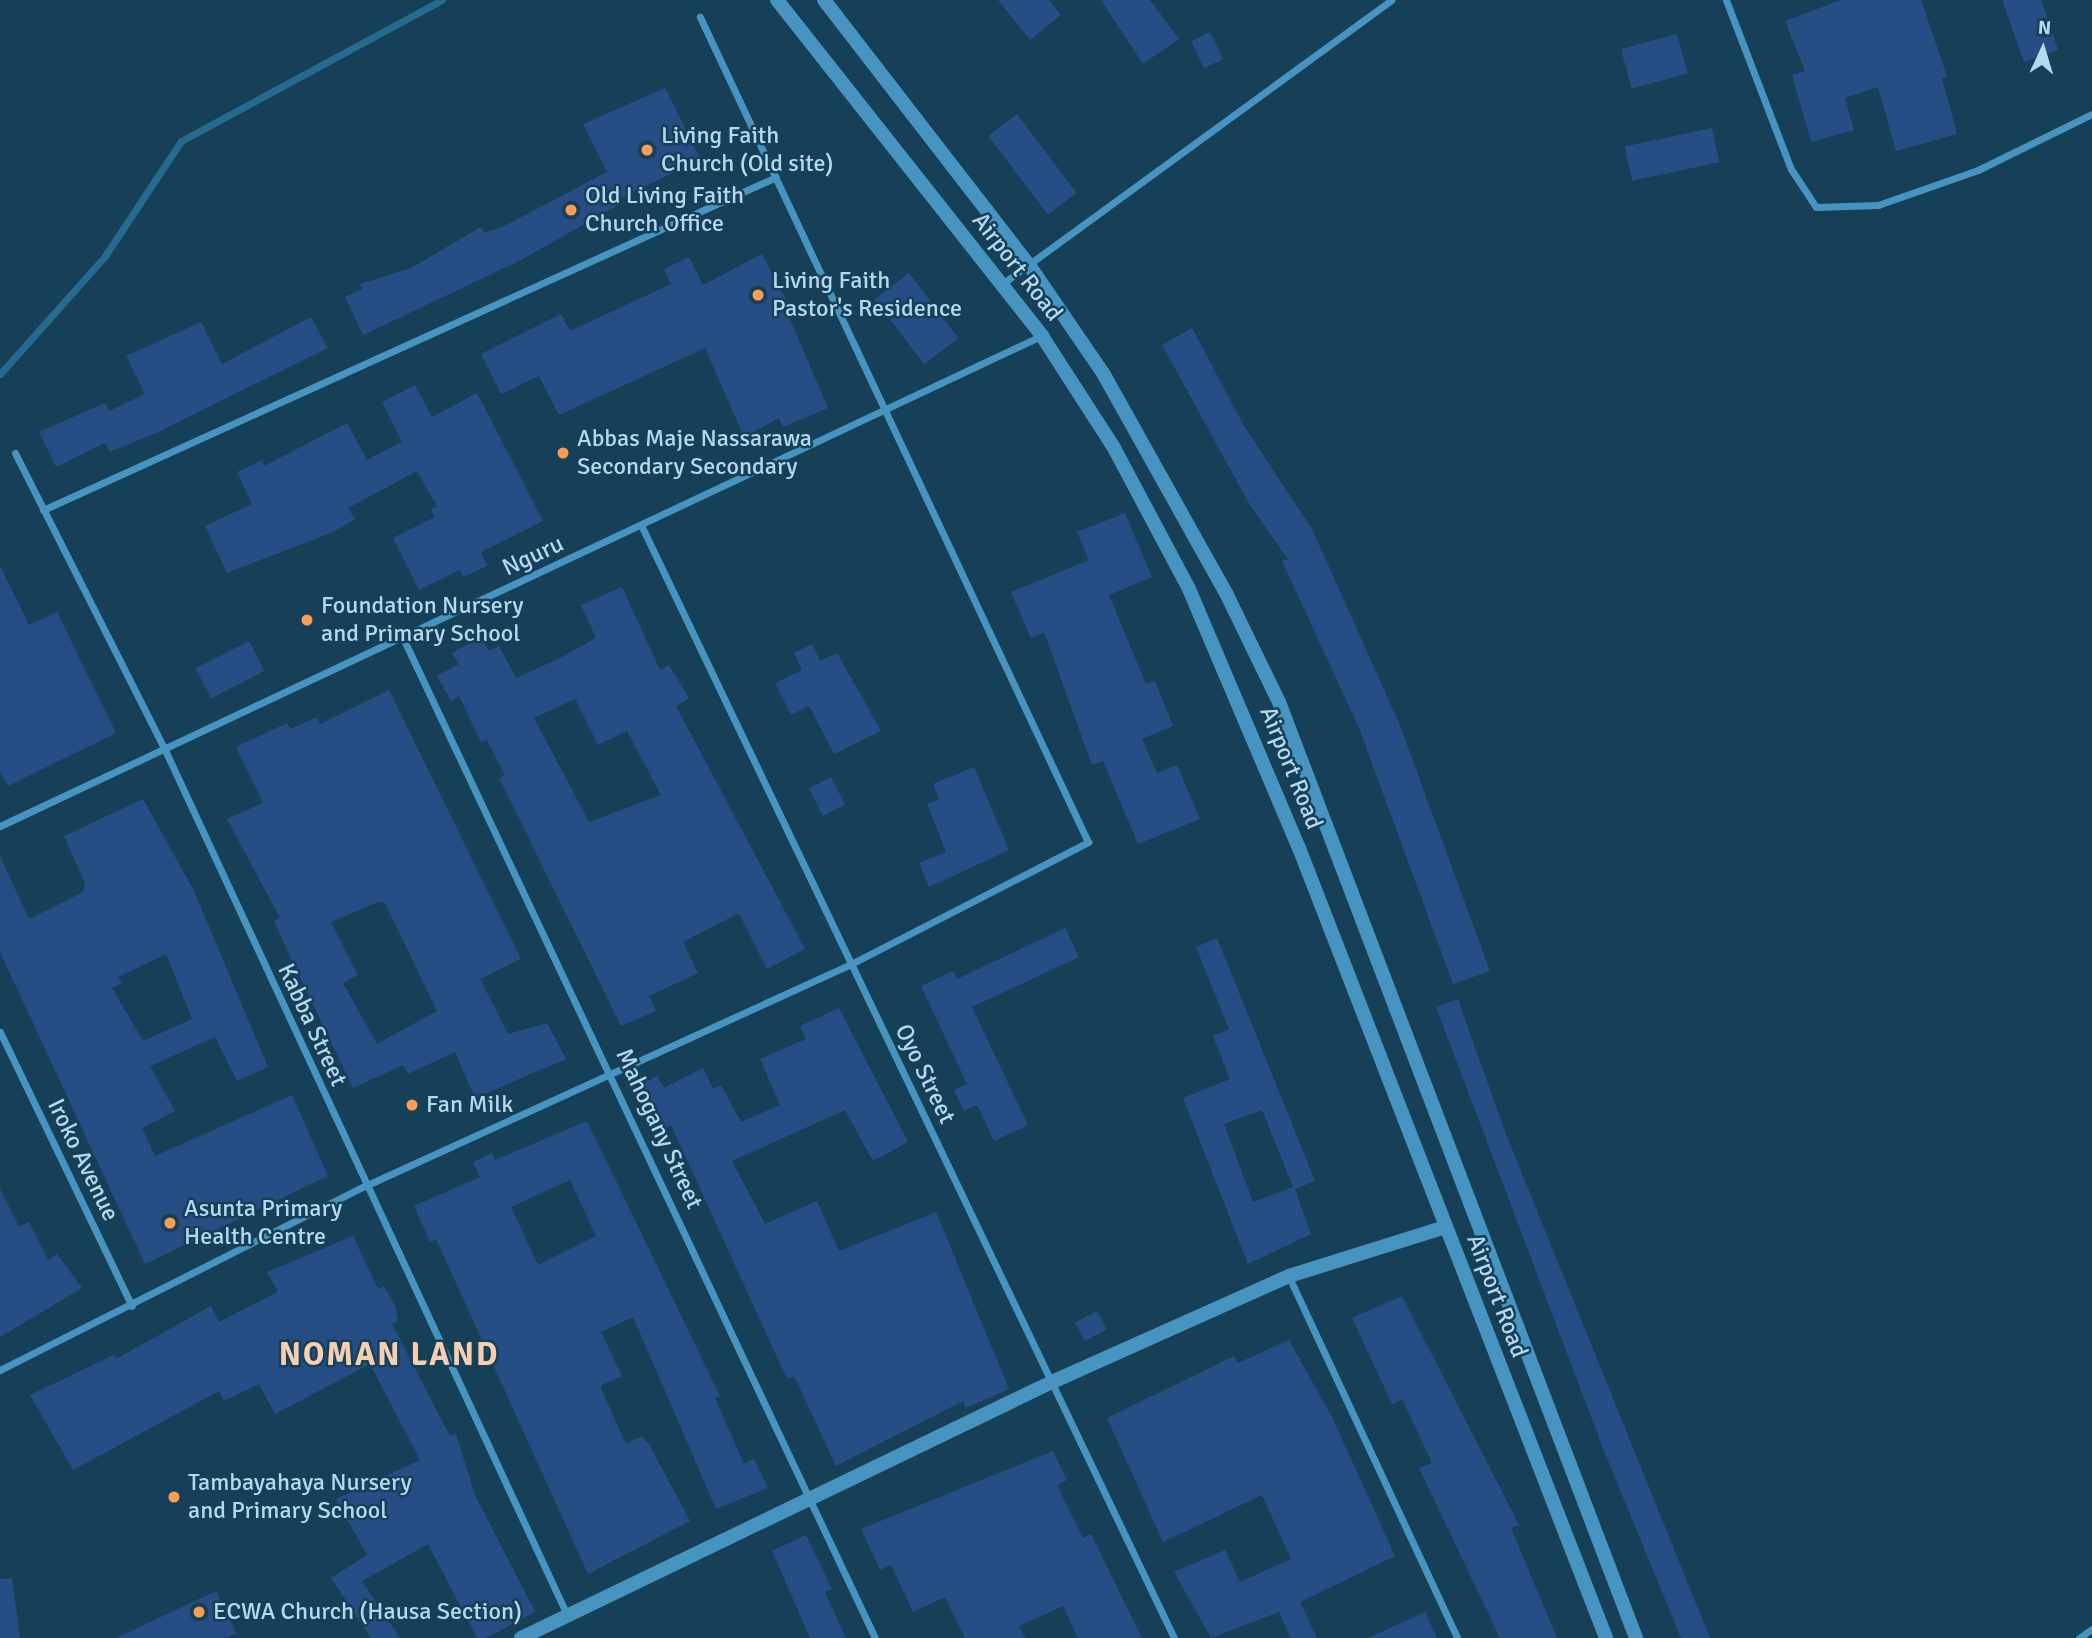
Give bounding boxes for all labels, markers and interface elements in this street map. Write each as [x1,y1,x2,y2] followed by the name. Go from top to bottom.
[2008,14,2078,84] north arrow
[2037,16,2052,40] text: N
[661,122,833,178] place label: Living Faith Church (Old site)
[639,142,655,158] marker: Living Faith Church (Old site)
[585,182,744,238] place label: Old Living Faith Church Office
[563,202,579,218] marker: Old Living Faith Church Office
[966,207,1068,327] street label: Airport Road
[772,267,962,323] place label: Living Faith Pastor's Residence
[750,287,766,303] marker: Living Faith Pastor's Residence
[577,425,812,481] place label: Abbas Maje Nassarawa Secondary Secondary
[555,445,571,461] marker: Abbas Maje Nassarawa Secondary Secondary
[498,529,568,583] street label: Nguru
[321,592,524,648] place label: Foundation Nursery and Primary School
[299,612,315,628] marker: Foundation Nursery and Primary School
[1253,703,1329,833] street label: Airport Road
[271,959,353,1091] street label: Kabba Street
[889,1020,961,1128] street label: Oyo Street
[609,1044,709,1214] street label: Mahogany Street
[426,1091,513,1119] place label: Fan Milk
[41,1094,125,1226] street label: Iroko Avenue
[404,1097,420,1113] marker: Fan Milk
[184,1195,342,1251] place label: Asunta Primary Health Centre
[162,1215,178,1231] marker: Asunta Primary Health Centre
[1460,1230,1534,1362] street label: Airport Road
[280,1336,498,1374] district label: NOMAN LAND
[188,1469,412,1525] place label: Tambayahaya Nursery and Primary School
[166,1489,182,1505] marker: Tambayahaya Nursery and Primary School
[213,1598,522,1626] place label: ECWA Church (Hausa Section)
[191,1604,207,1620] marker: ECWA Church (Hausa Section)

